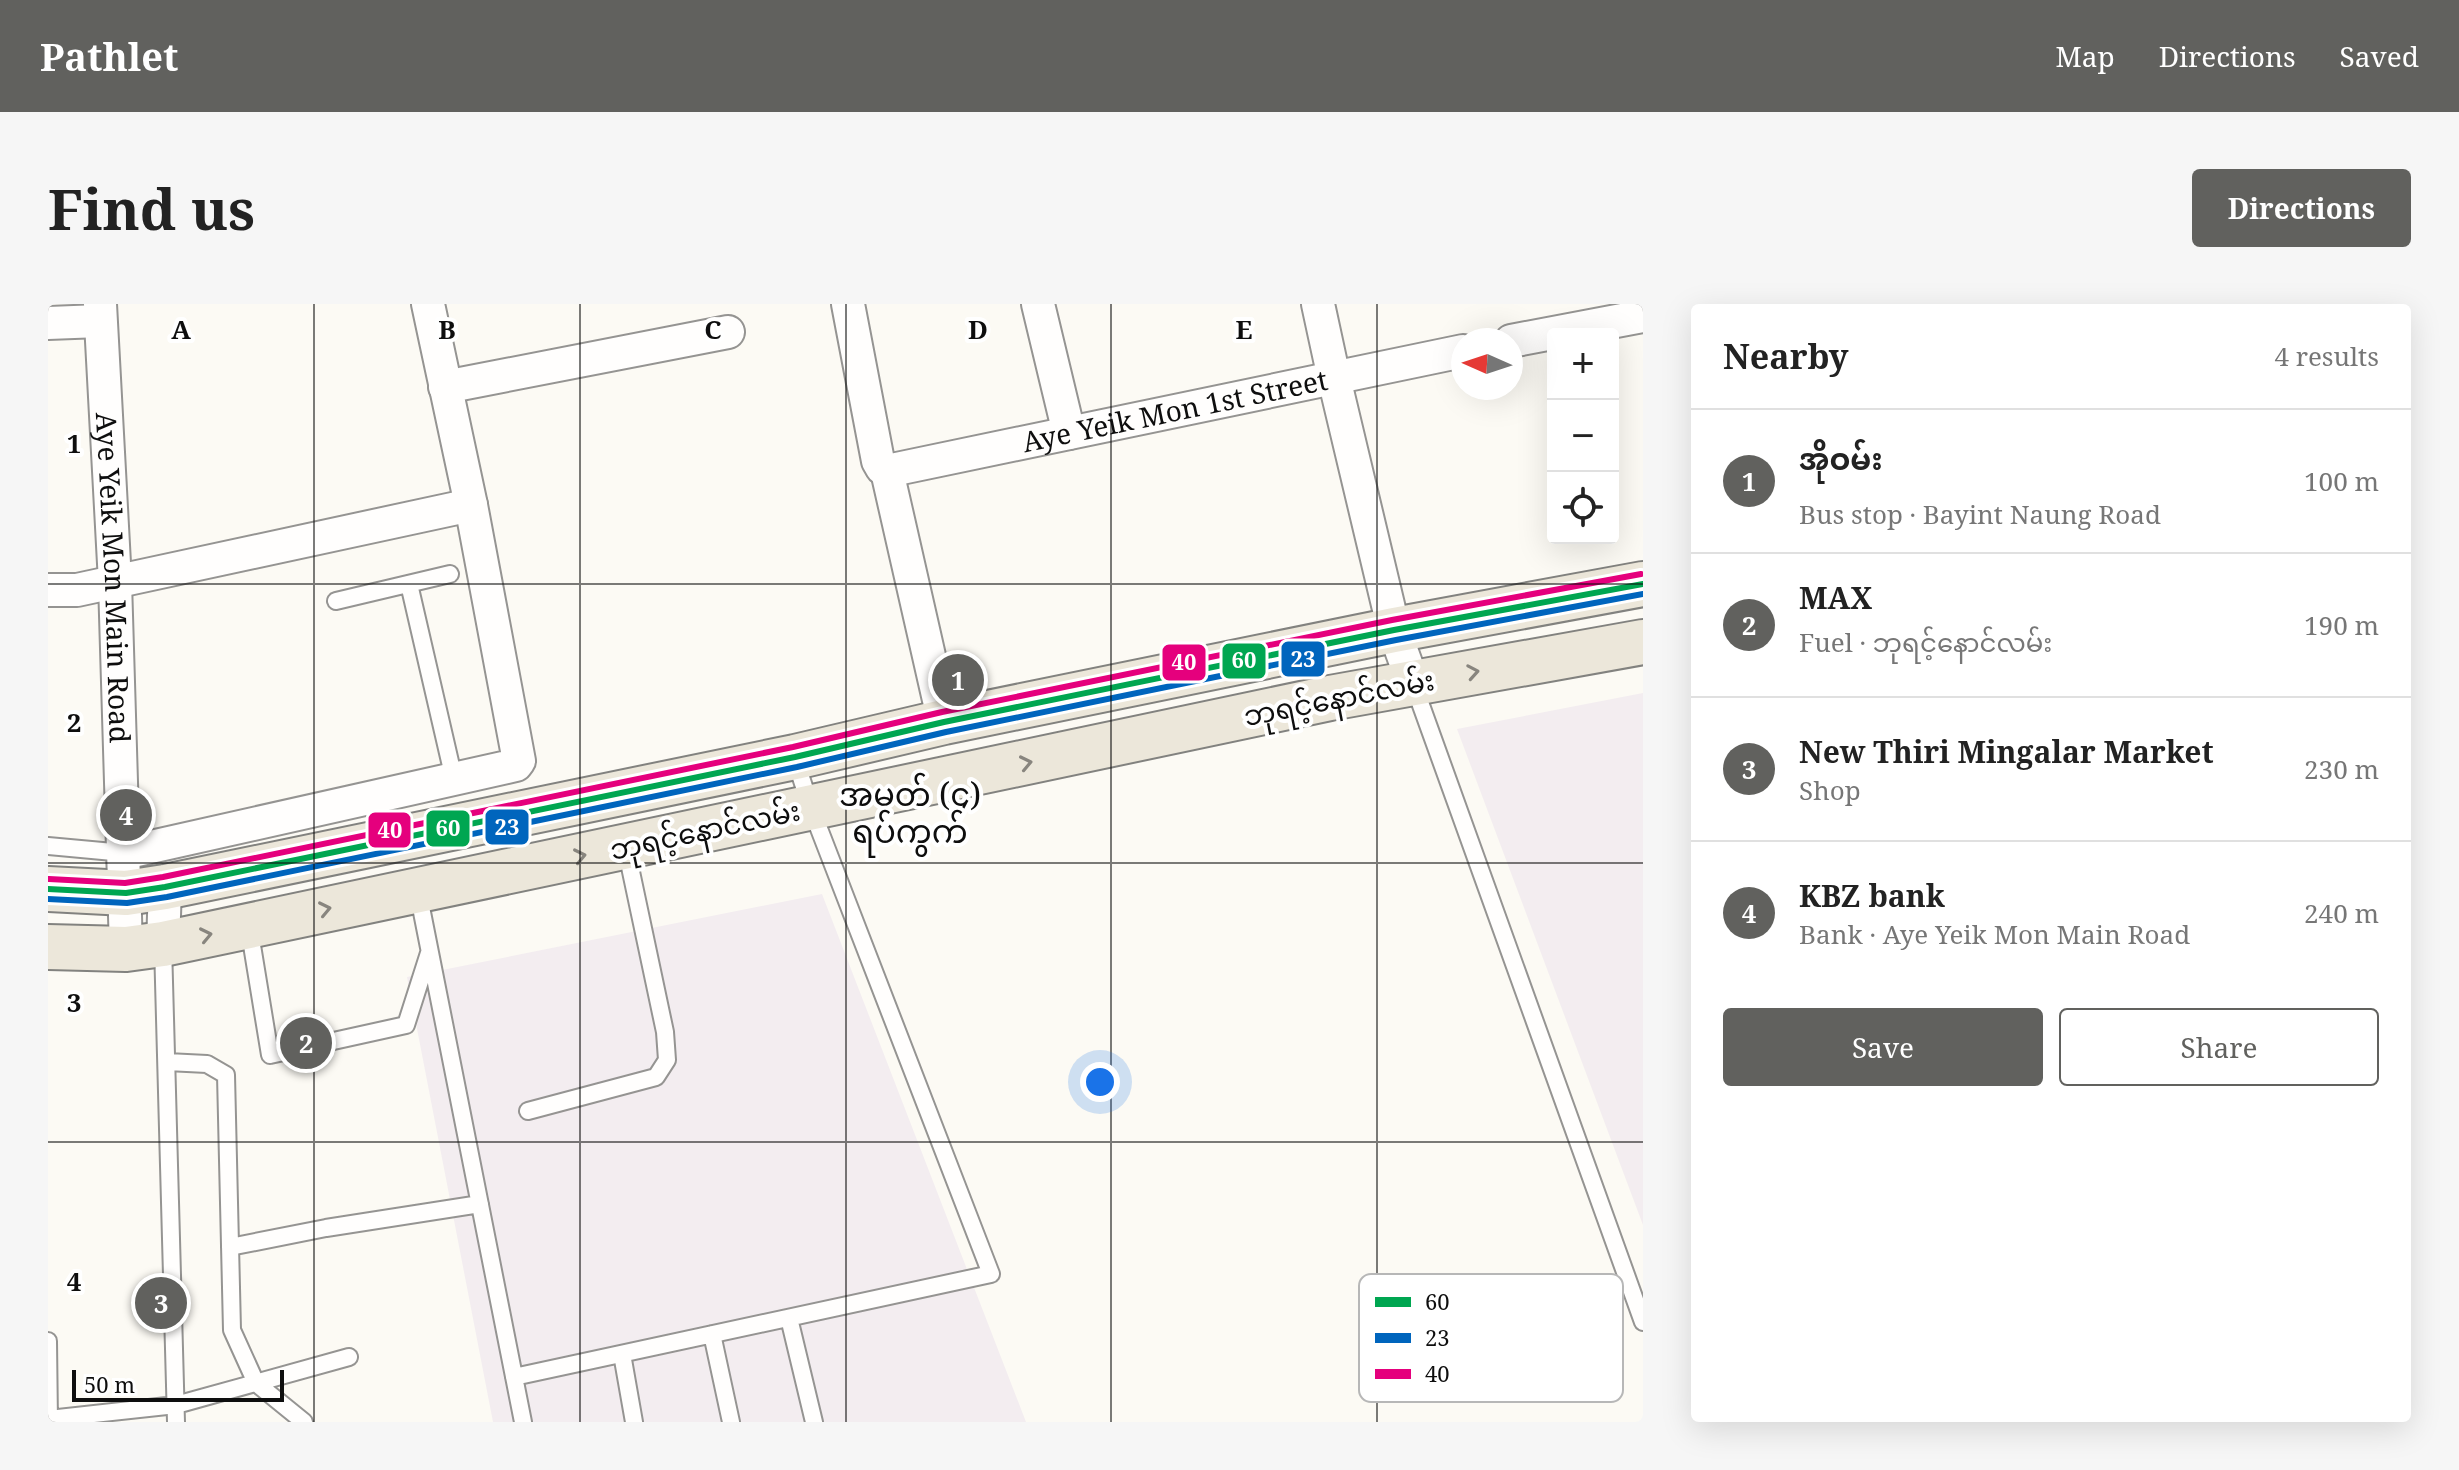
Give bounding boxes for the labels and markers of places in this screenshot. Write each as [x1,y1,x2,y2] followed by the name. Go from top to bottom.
[932,650,984,710] pin: 1
[100,785,152,845] pin: 4
[280,1013,332,1073] pin: 2
[135,1273,187,1333] pin: 3

